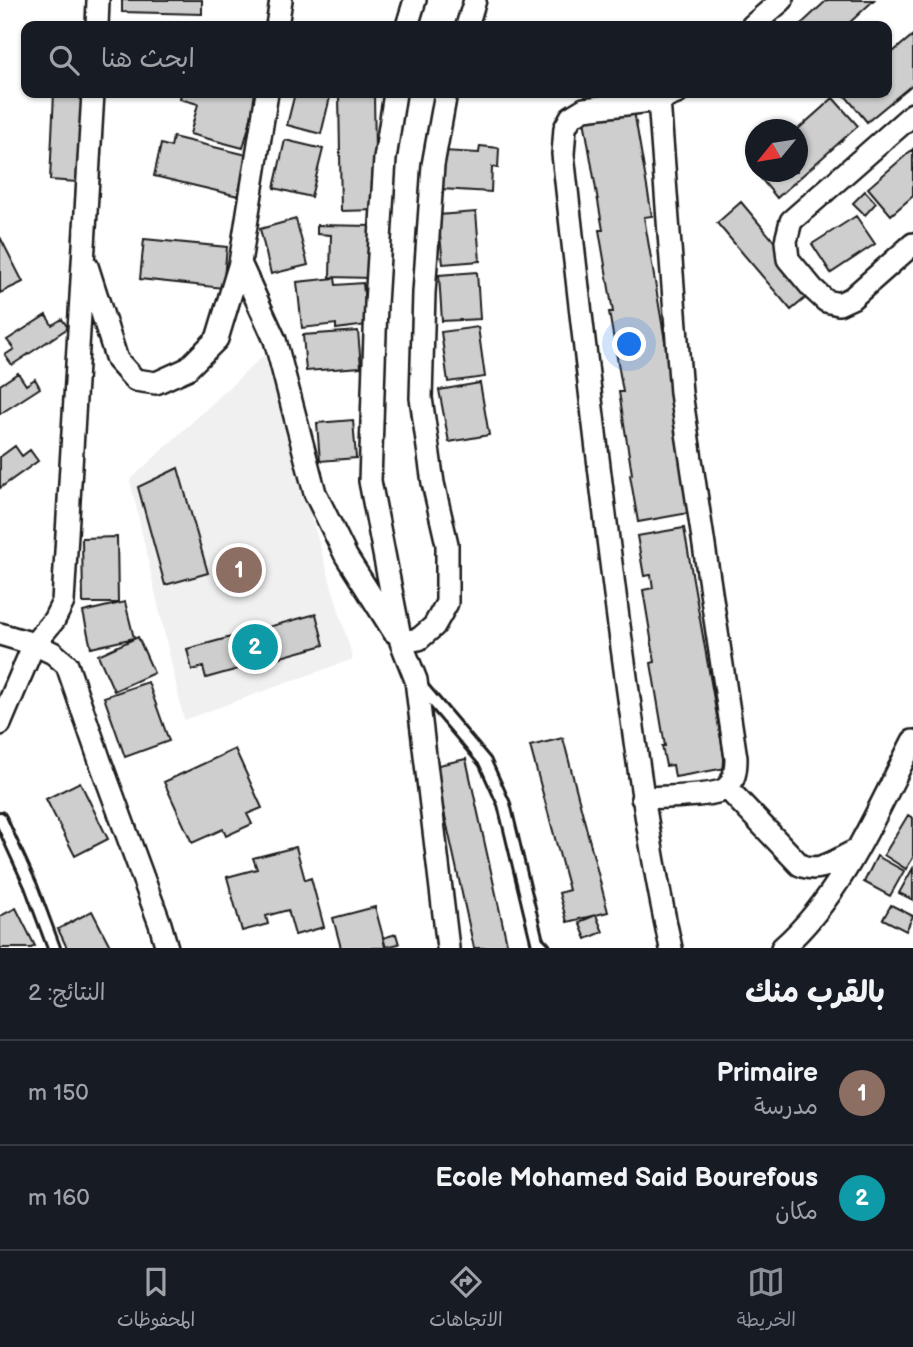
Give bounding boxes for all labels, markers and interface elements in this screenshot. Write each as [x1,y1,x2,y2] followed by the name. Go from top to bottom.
[21,21,892,98] search box
[45,41,83,79] icon: search
[101,44,195,75] text: ابحث هنا
[745,119,808,182] north arrow
[612,327,646,361] your location
[216,544,262,596] pin: 1
[232,621,278,673] pin: 2
[745,975,885,1011] text: بالقرب منك
[28,979,106,1007] text: النتائج: 2
[717,1058,818,1089] text: Primaire
[28,1079,89,1107] text: 150 m
[857,1079,867,1107] text: 1
[754,1093,818,1121] text: مدرسة
[435,1163,818,1194] text: Ecole Mohamed Said Bourefous
[28,1184,90,1212] text: 160 m
[855,1184,869,1212] text: 2
[775,1198,818,1226] text: مكان
[117,1263,195,1336] tab: المحفوظات
[429,1263,503,1336] tab: الاتجاهات
[737,1263,796,1336] tab: الخريطة

